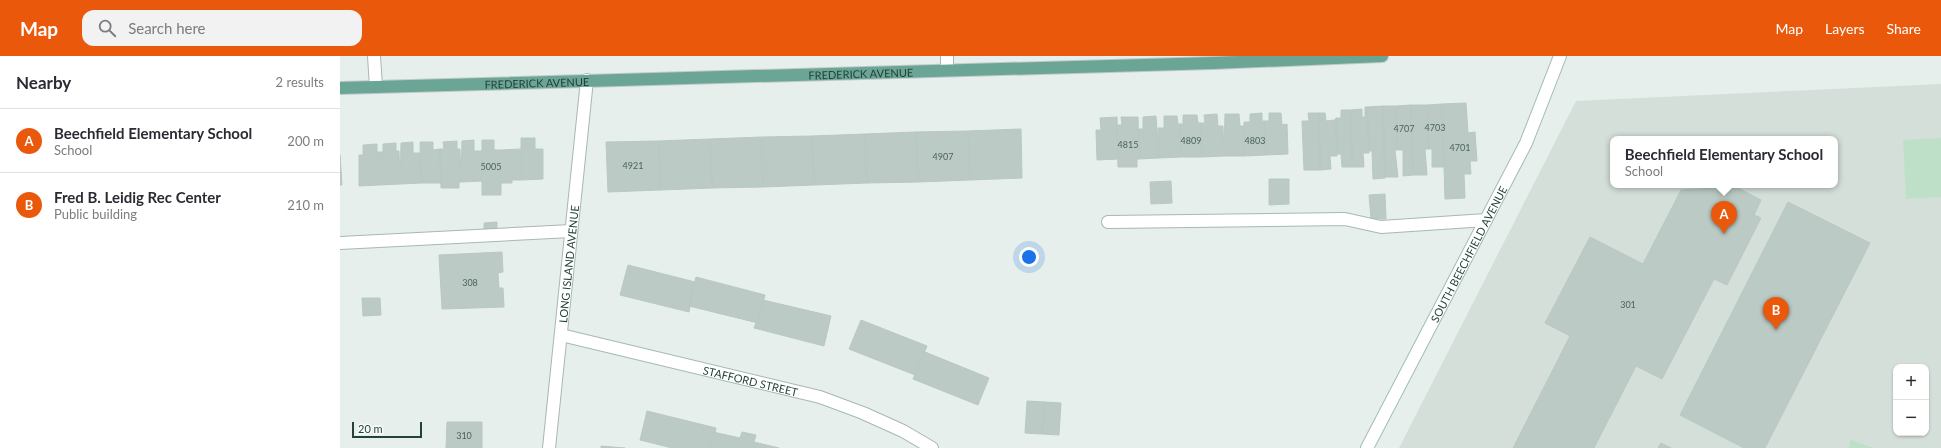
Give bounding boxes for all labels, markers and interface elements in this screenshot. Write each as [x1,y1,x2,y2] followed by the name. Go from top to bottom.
[82,10,362,46] search box
[20,17,58,40] text: Map
[96,17,118,39] icon: search
[128,19,206,37] text: Search here
[1775,20,1803,37] text: Map
[1825,20,1865,37] text: Layers
[1887,20,1921,37] text: Share
[808,65,913,81] street label: FREDERICK AVENUE
[16,72,71,93] text: Nearby
[276,74,324,90] text: 2 results
[484,74,590,90] street label: FREDERICK AVENUE
[1425,122,1445,133] house number: 4703
[1394,123,1414,134] house number: 4707
[54,124,252,142] text: Beechfield Elementary School
[24,133,34,149] text: A
[287,133,324,149] text: 200 m
[1181,135,1201,146] house number: 4809
[1245,135,1265,146] house number: 4803
[1610,136,1838,188] popup
[1118,139,1138,150] house number: 4815
[54,142,92,158] text: School
[1450,142,1470,153] house number: 4701
[1625,145,1823,163] text: Beechfield Elementary School
[933,151,953,162] house number: 4907
[623,160,643,171] house number: 4921
[481,161,501,172] house number: 5005
[1625,163,1663,179] text: School
[1427,184,1509,324] street label: SOUTH BEECHFIELD AVENUE
[54,188,221,206] text: Fred B. Leidig Rec Center
[25,197,33,213] text: B
[287,197,324,213] text: 210 m
[1711,201,1737,234] pin: A
[555,204,581,323] street label: LONG ISLAND AVENUE
[54,206,137,222] text: Public building
[1019,247,1039,267] your location
[462,277,478,288] house number: 308
[1763,297,1789,330] pin: B
[1620,299,1636,310] house number: 301
[702,363,800,398] street label: STAFFORD STREET
[1893,364,1929,436] map controls
[1893,364,1929,400] button: +
[1893,400,1929,436] button: −
[352,420,422,439] scale bar
[358,422,383,435] text: 20 m
[456,430,472,441] house number: 310

